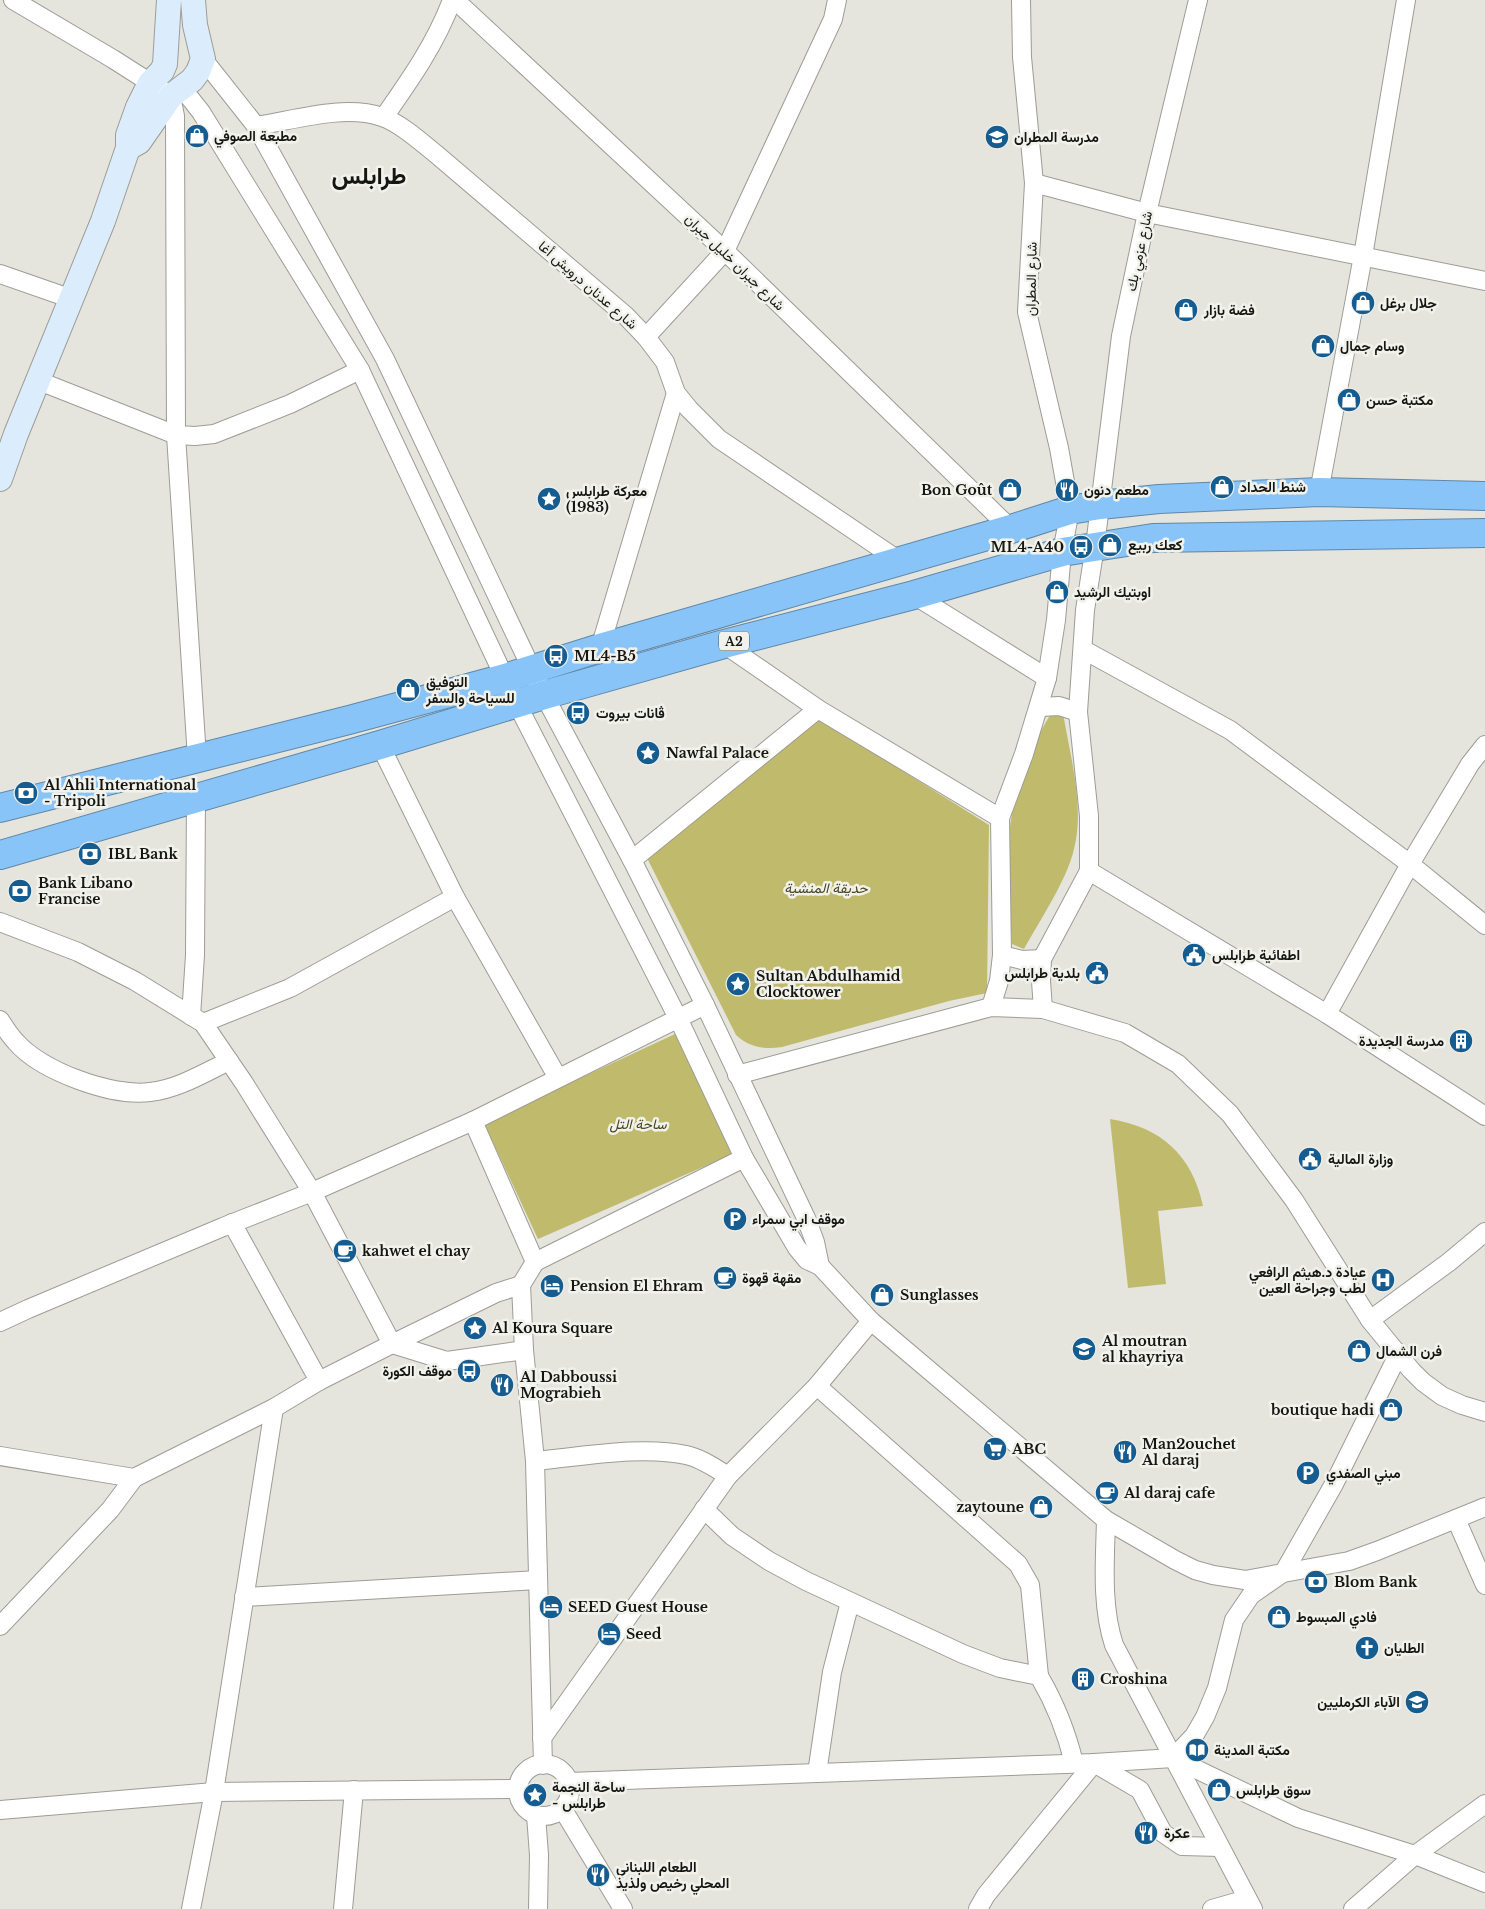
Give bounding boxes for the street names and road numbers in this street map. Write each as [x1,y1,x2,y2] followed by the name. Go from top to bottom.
[1122,209,1159,293] street label: شارع عزمي بك
[680,210,789,316] street label: شارع جبران خليل جبران
[533,237,641,334] street label: شارع عدنان درويش أغا
[1021,242,1043,316] street label: شارع المطران
[719,631,749,650] road number: A2

